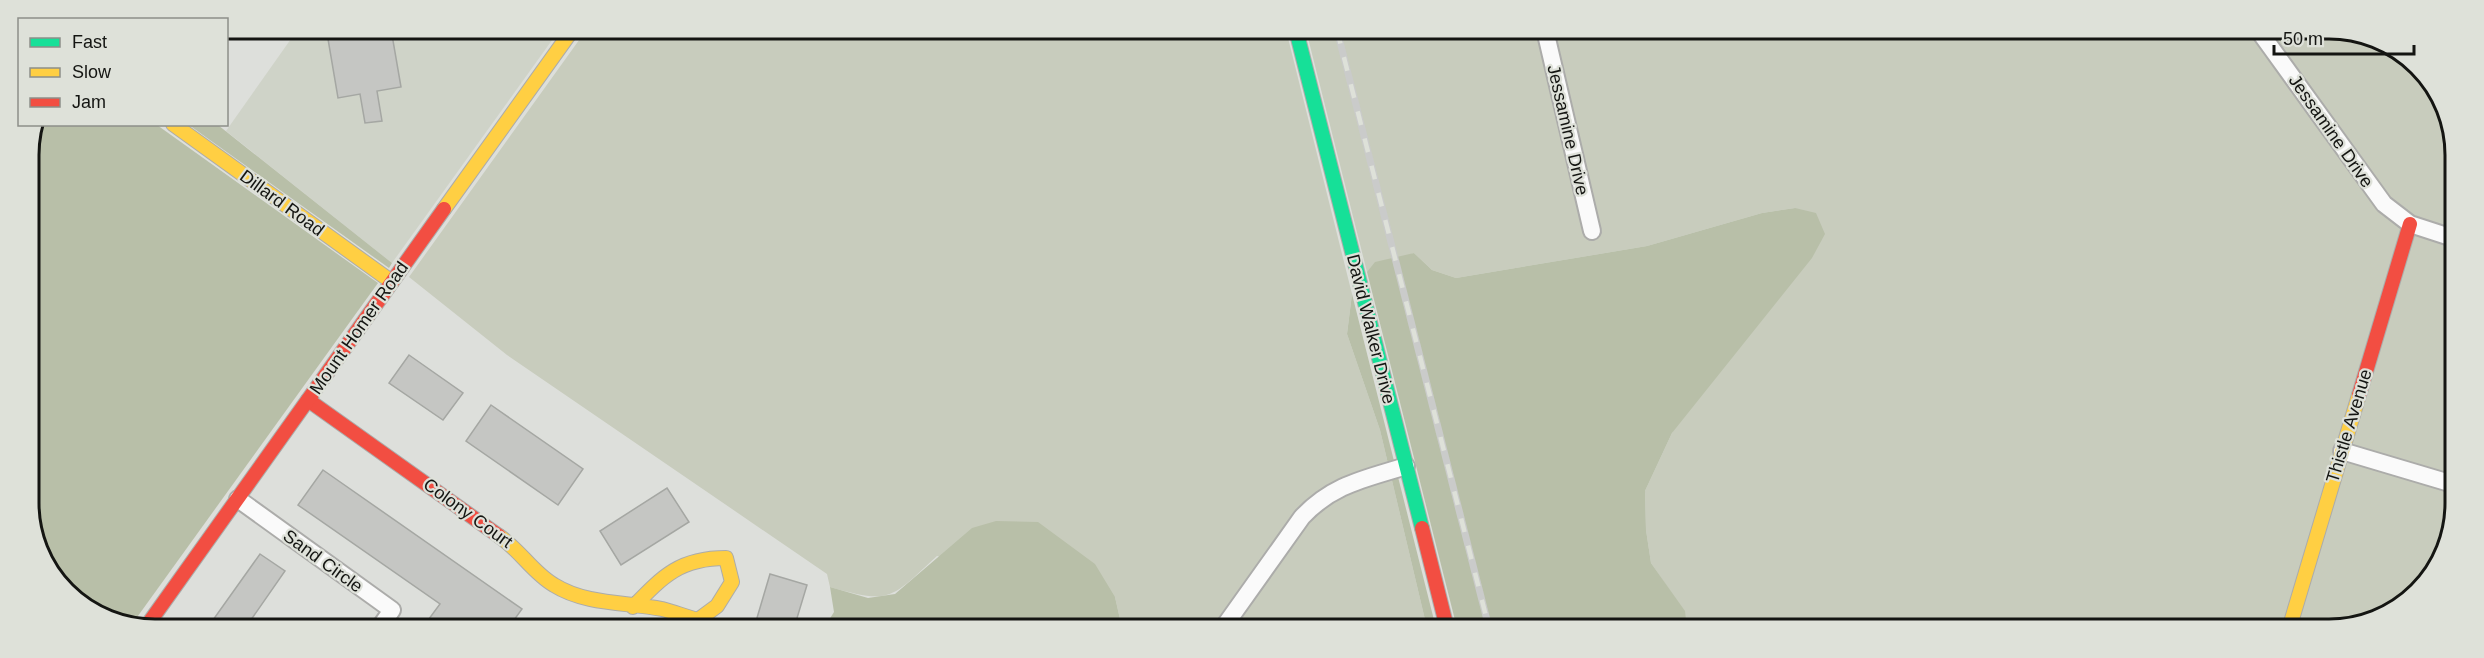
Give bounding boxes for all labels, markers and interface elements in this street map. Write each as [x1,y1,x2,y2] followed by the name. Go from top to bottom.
[18,18,228,126] legend
[2274,18,2414,56] scale bar
[2283,29,2323,49] text: 50 m
[72,32,107,52] text: Fast
[72,62,112,82] text: Slow
[1543,63,1593,197] street label: Jessamine Drive
[2285,71,2377,191] street label: Jessamine Drive
[72,92,106,112] text: Jam
[236,166,328,240] street label: Dillard Road
[1343,252,1399,406] street label: David Walker Drive
[306,258,412,398] street label: Mount Homer Road
[2322,367,2376,485] street label: Thistle Avenue
[420,474,516,552] street label: Colony Court
[279,526,367,596] street label: Sand Circle

